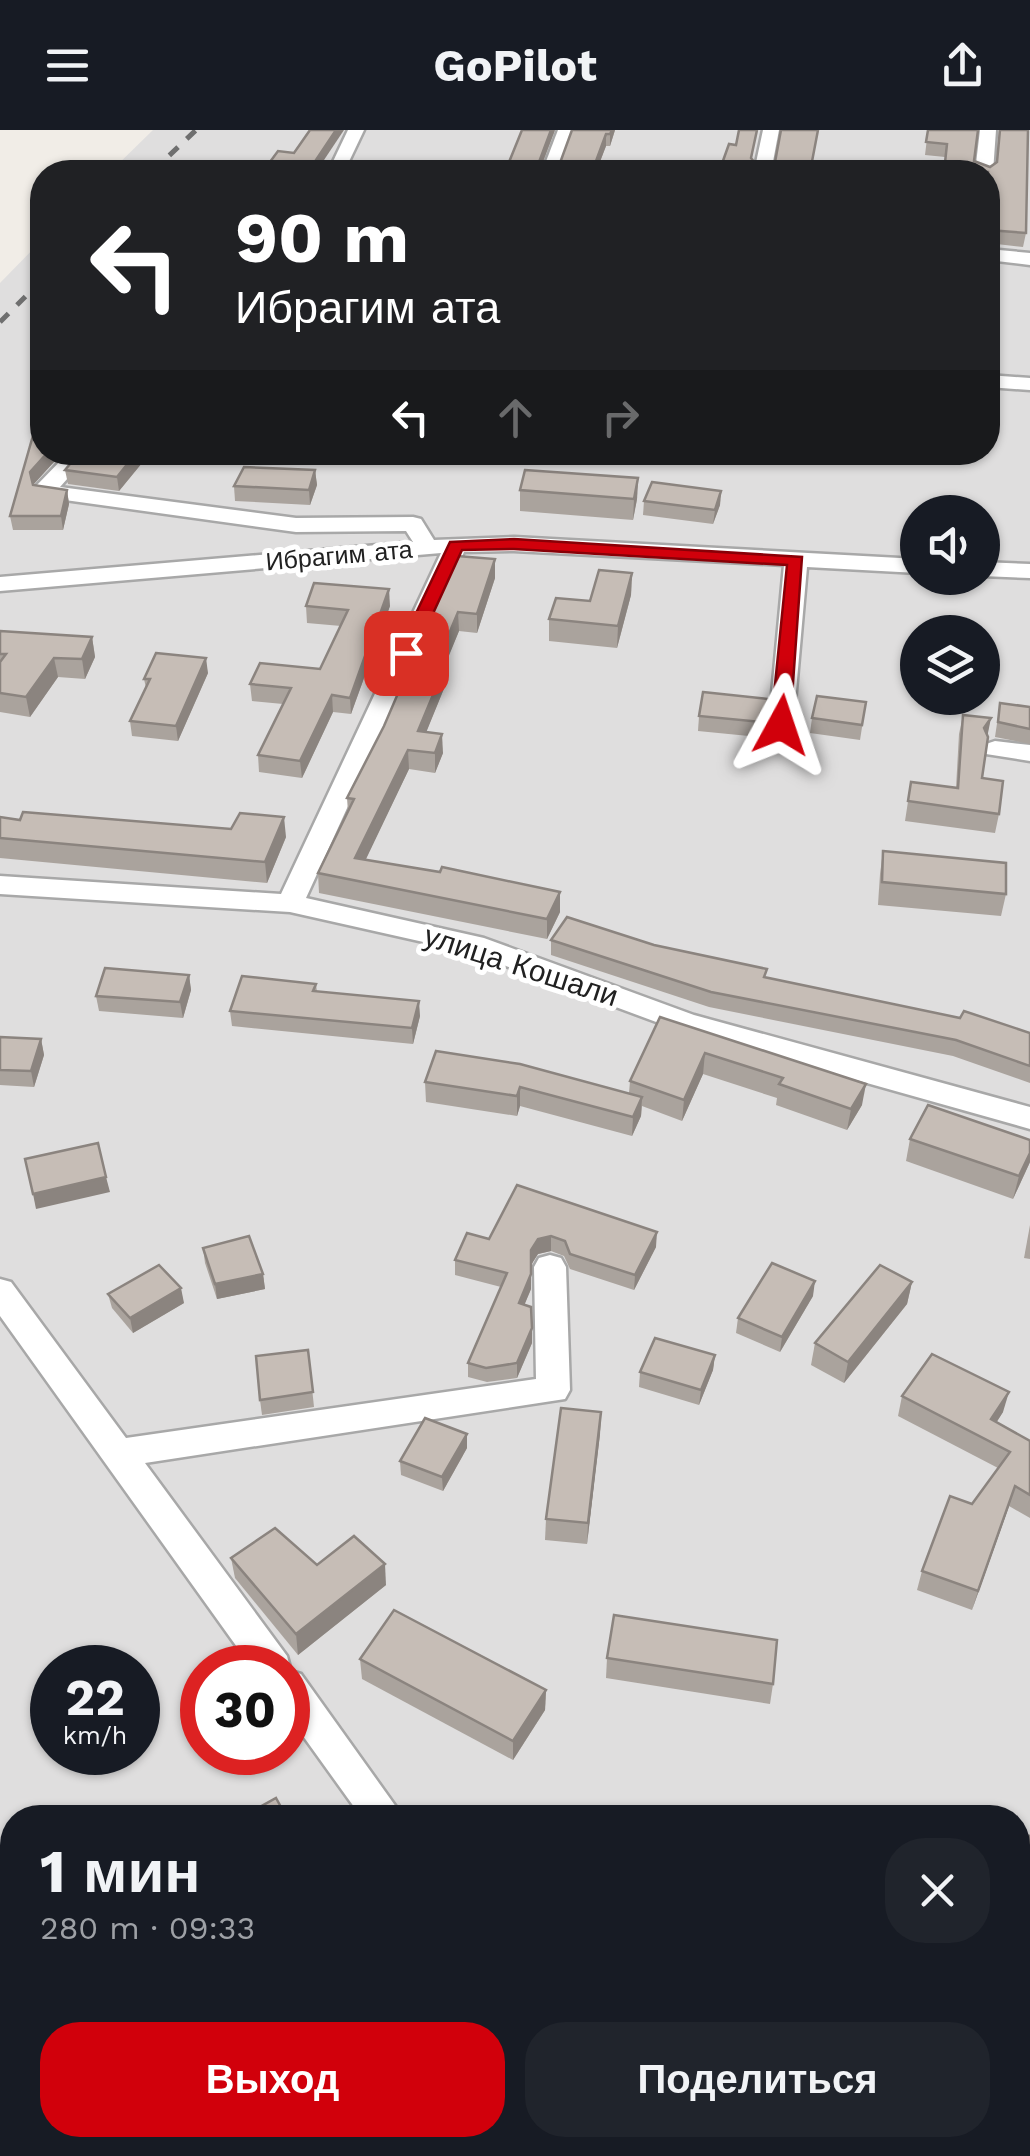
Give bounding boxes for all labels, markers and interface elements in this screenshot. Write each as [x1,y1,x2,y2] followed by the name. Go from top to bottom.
[40,38,95,93] icon: menu
[935,38,990,93] icon: share
[433,39,597,92] text: GoPilot
[235,197,409,279] text: 90 m
[70,200,200,330] icon: left
[235,281,500,334] text: Ибрагим ата
[383,390,438,445] icon: left
[488,390,543,445] icon: ahead
[593,390,648,445] icon: right
[900,495,1000,715] map controls
[900,495,1000,595] button: sound
[264,535,414,576] street label: Ибрагим ата
[364,611,449,696] pin
[900,615,1000,715] button: layers
[379,626,434,681] icon: arrive
[729,673,833,777] position arrow
[420,918,623,1013] street label: улица Кошали
[180,1645,310,1775] speed limit sign: 30
[65,1668,125,1727] text: 22
[63,1721,127,1750] text: km/h
[40,1836,201,1907] text: 1 мин
[885,1838,990,1943] button: close
[40,1909,255,1947] text: 280 m · 09:33
[40,2022,505,2137] button: Выход
[525,2022,990,2137] button: Поделиться

